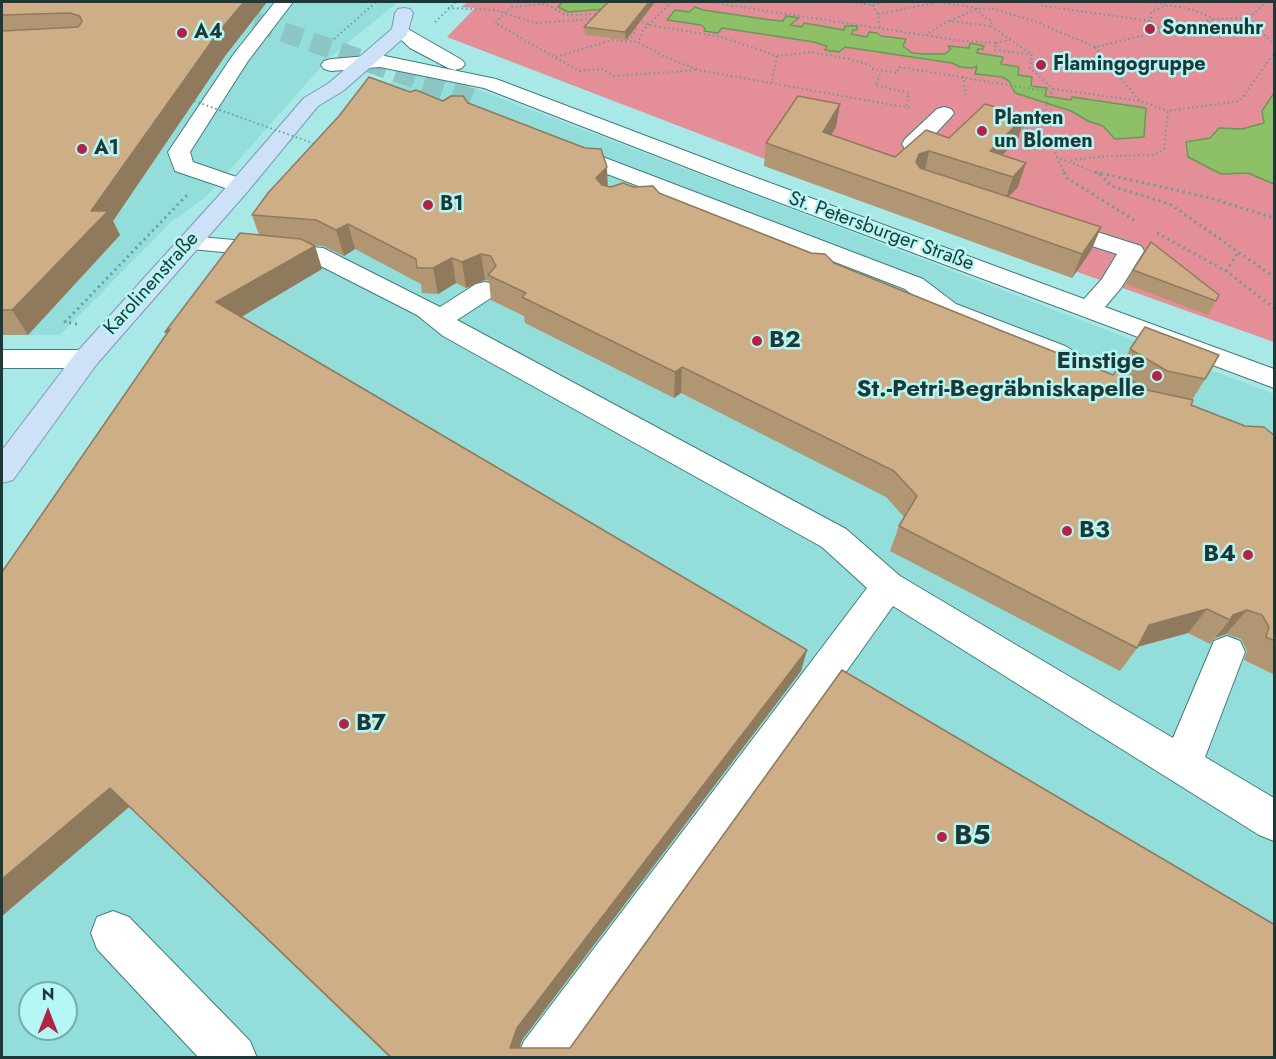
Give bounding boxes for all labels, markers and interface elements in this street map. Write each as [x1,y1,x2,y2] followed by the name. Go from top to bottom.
[1162,17,1263,41] place label: Sonnenuhr
[194,21,223,45] place label: A4
[1143,22,1157,36] marker: Sonnenuhr
[175,26,189,40] marker: A4
[1053,53,1206,77] place label: Flamingogruppe
[1034,58,1048,72] marker: Flamingogruppe
[994,107,1093,154] place label: Planten un Blomen
[975,124,989,138] marker: Planten un Blomen
[94,137,119,161] place label: A1
[75,142,89,156] marker: A1
[785,187,977,277] street label: St. Petersburger Straße
[440,193,463,217] place label: B1
[421,198,435,212] marker: B1
[99,228,205,340] street label: Karolinenstraße
[769,327,801,355] place label: B2
[750,334,764,348] marker: B2
[856,348,1145,404] place label: Einstige St.-Petri-Begräbniskapelle
[1150,369,1164,383] marker: Einstige St.-Petri-Begräbniskapelle
[1079,517,1110,545] place label: B3
[1060,524,1074,538] marker: B3
[1203,541,1236,569] place label: B4
[1241,548,1255,562] marker: B4
[356,710,386,738] place label: B7
[337,717,351,731] marker: B7
[954,820,991,854] place label: B5
[935,830,949,844] marker: B5
[18,981,78,1041] north arrow
[42,983,54,1006] text: N

